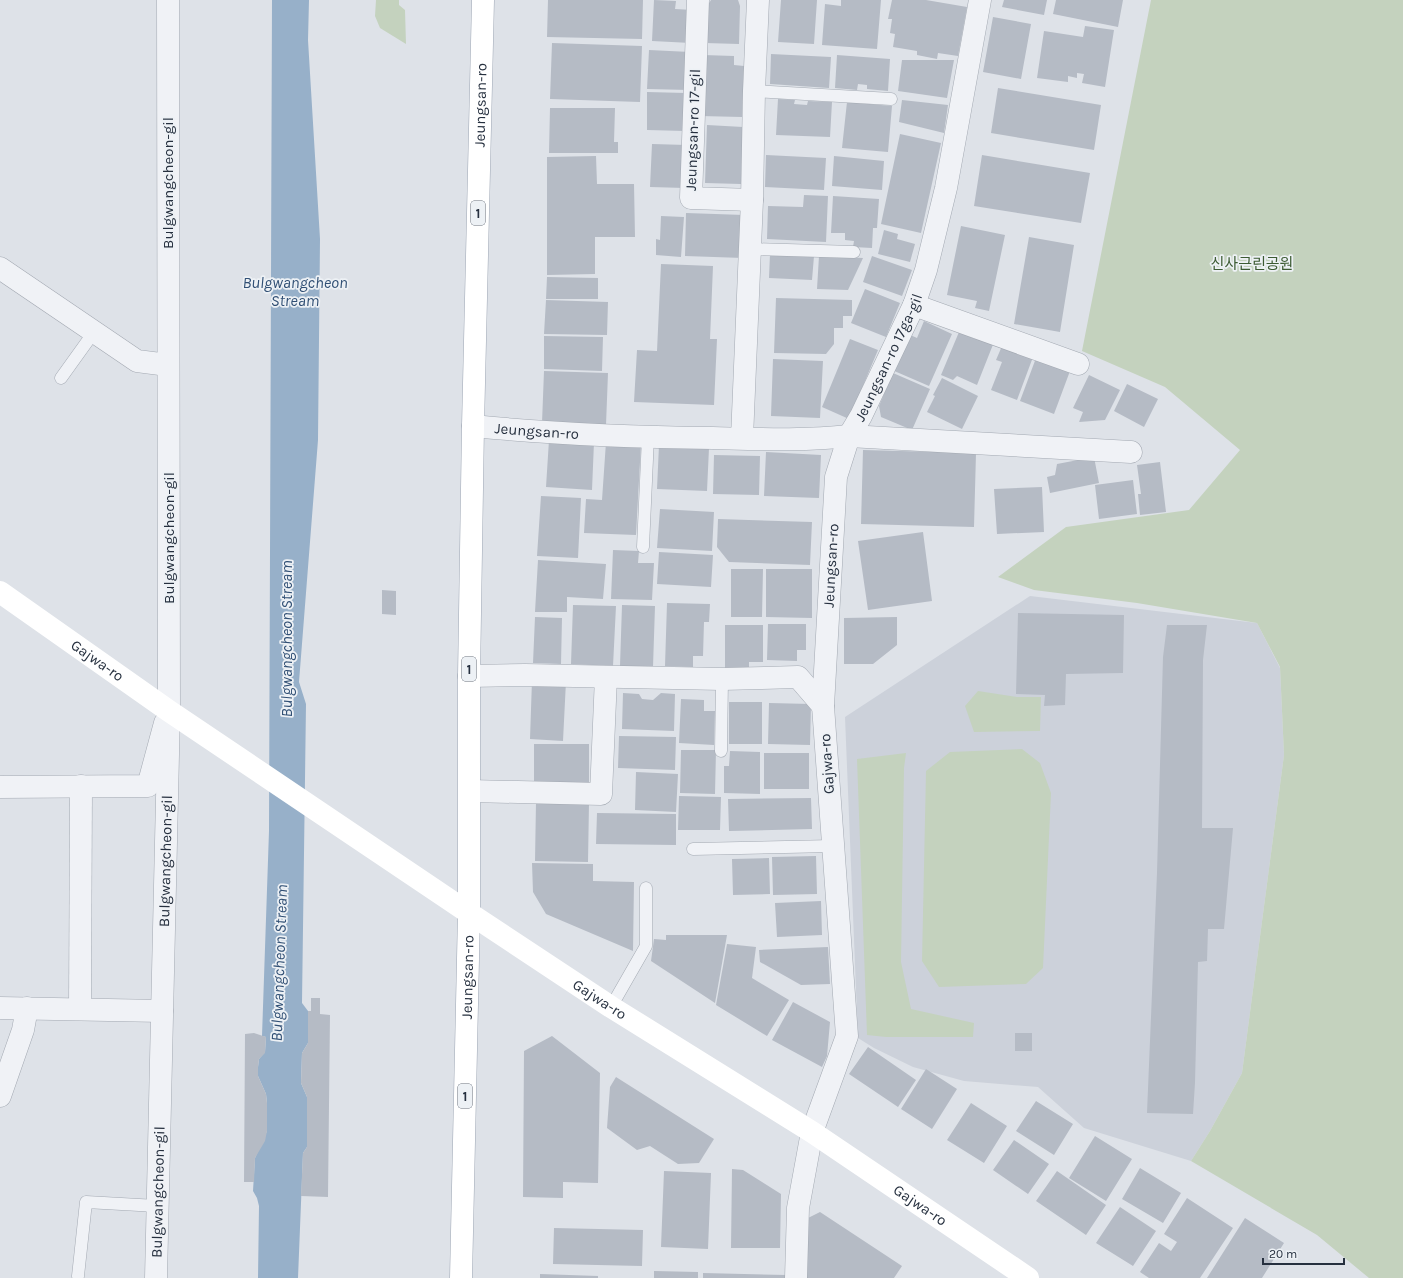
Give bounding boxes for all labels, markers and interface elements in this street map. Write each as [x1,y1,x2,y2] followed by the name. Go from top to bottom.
[471,63,491,148] street label: Jeungsan-ro
[682,69,704,191] street label: Jeungsan-ro 17-gil
[159,117,177,249] street label: Bulgwangcheon-gil
[471,201,485,225] road number: 1
[1211,255,1293,273] park label: 신사근린공원
[242,273,348,310] water label: Bulgwangcheon Stream
[851,291,926,425] street label: Jeungsan-ro 17ga-gil
[494,419,579,443] street label: Jeungsan-ro
[160,472,178,604] street label: Bulgwangcheon-gil
[820,523,842,608] street label: Jeungsan-ro
[277,560,296,718] water label: Bulgwangcheon Stream
[67,636,127,685] street label: Gajwa-ro
[462,657,476,681] road number: 1
[816,733,838,795] street label: Gajwa-ro
[155,795,176,927] street label: Bulgwangcheon-gil
[267,884,291,1042] water label: Bulgwangcheon Stream
[458,935,478,1020] street label: Jeungsan-ro
[569,975,630,1023] street label: Gajwa-ro
[458,1084,472,1108] road number: 1
[147,1126,168,1258] street label: Bulgwangcheon-gil
[890,1181,950,1230] street label: Gajwa-ro
[1263,1240,1344,1266] scale bar
[1269,1247,1297,1261] text: 20 m

